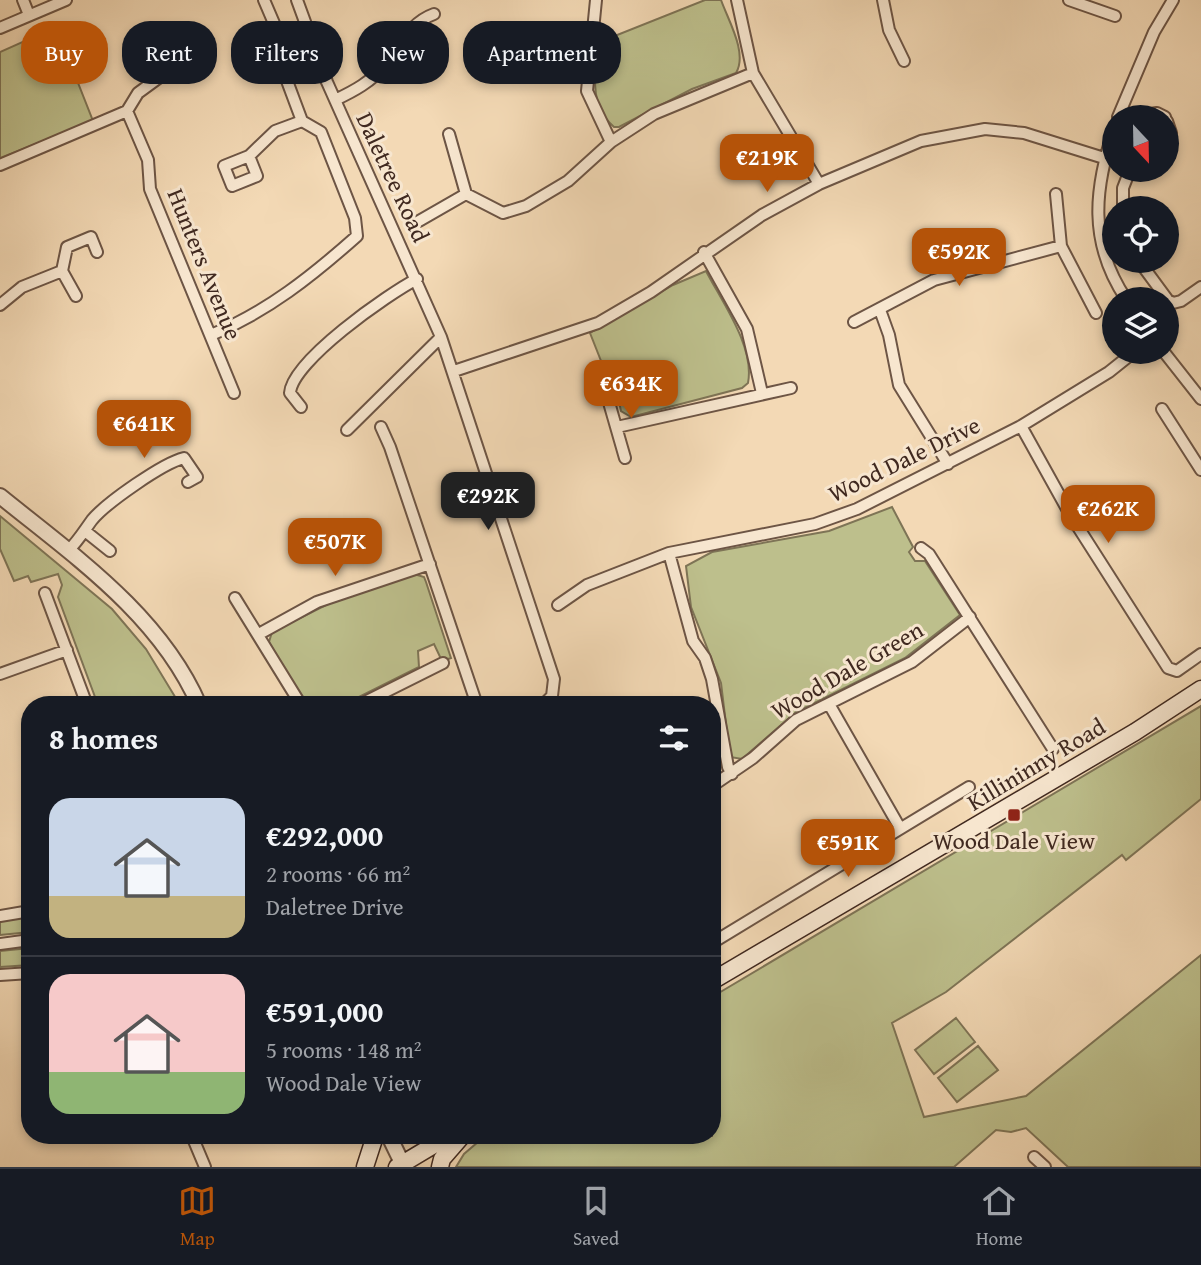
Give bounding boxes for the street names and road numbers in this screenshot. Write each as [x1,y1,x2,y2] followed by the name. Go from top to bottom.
[348,106,439,248] street label: Daletree Road
[159,183,251,345] street label: Hunters Avenue
[822,407,986,511] street label: Wood Dale Drive
[764,612,930,728] street label: Wood Dale Green
[960,709,1112,819] street label: Killininny Road

